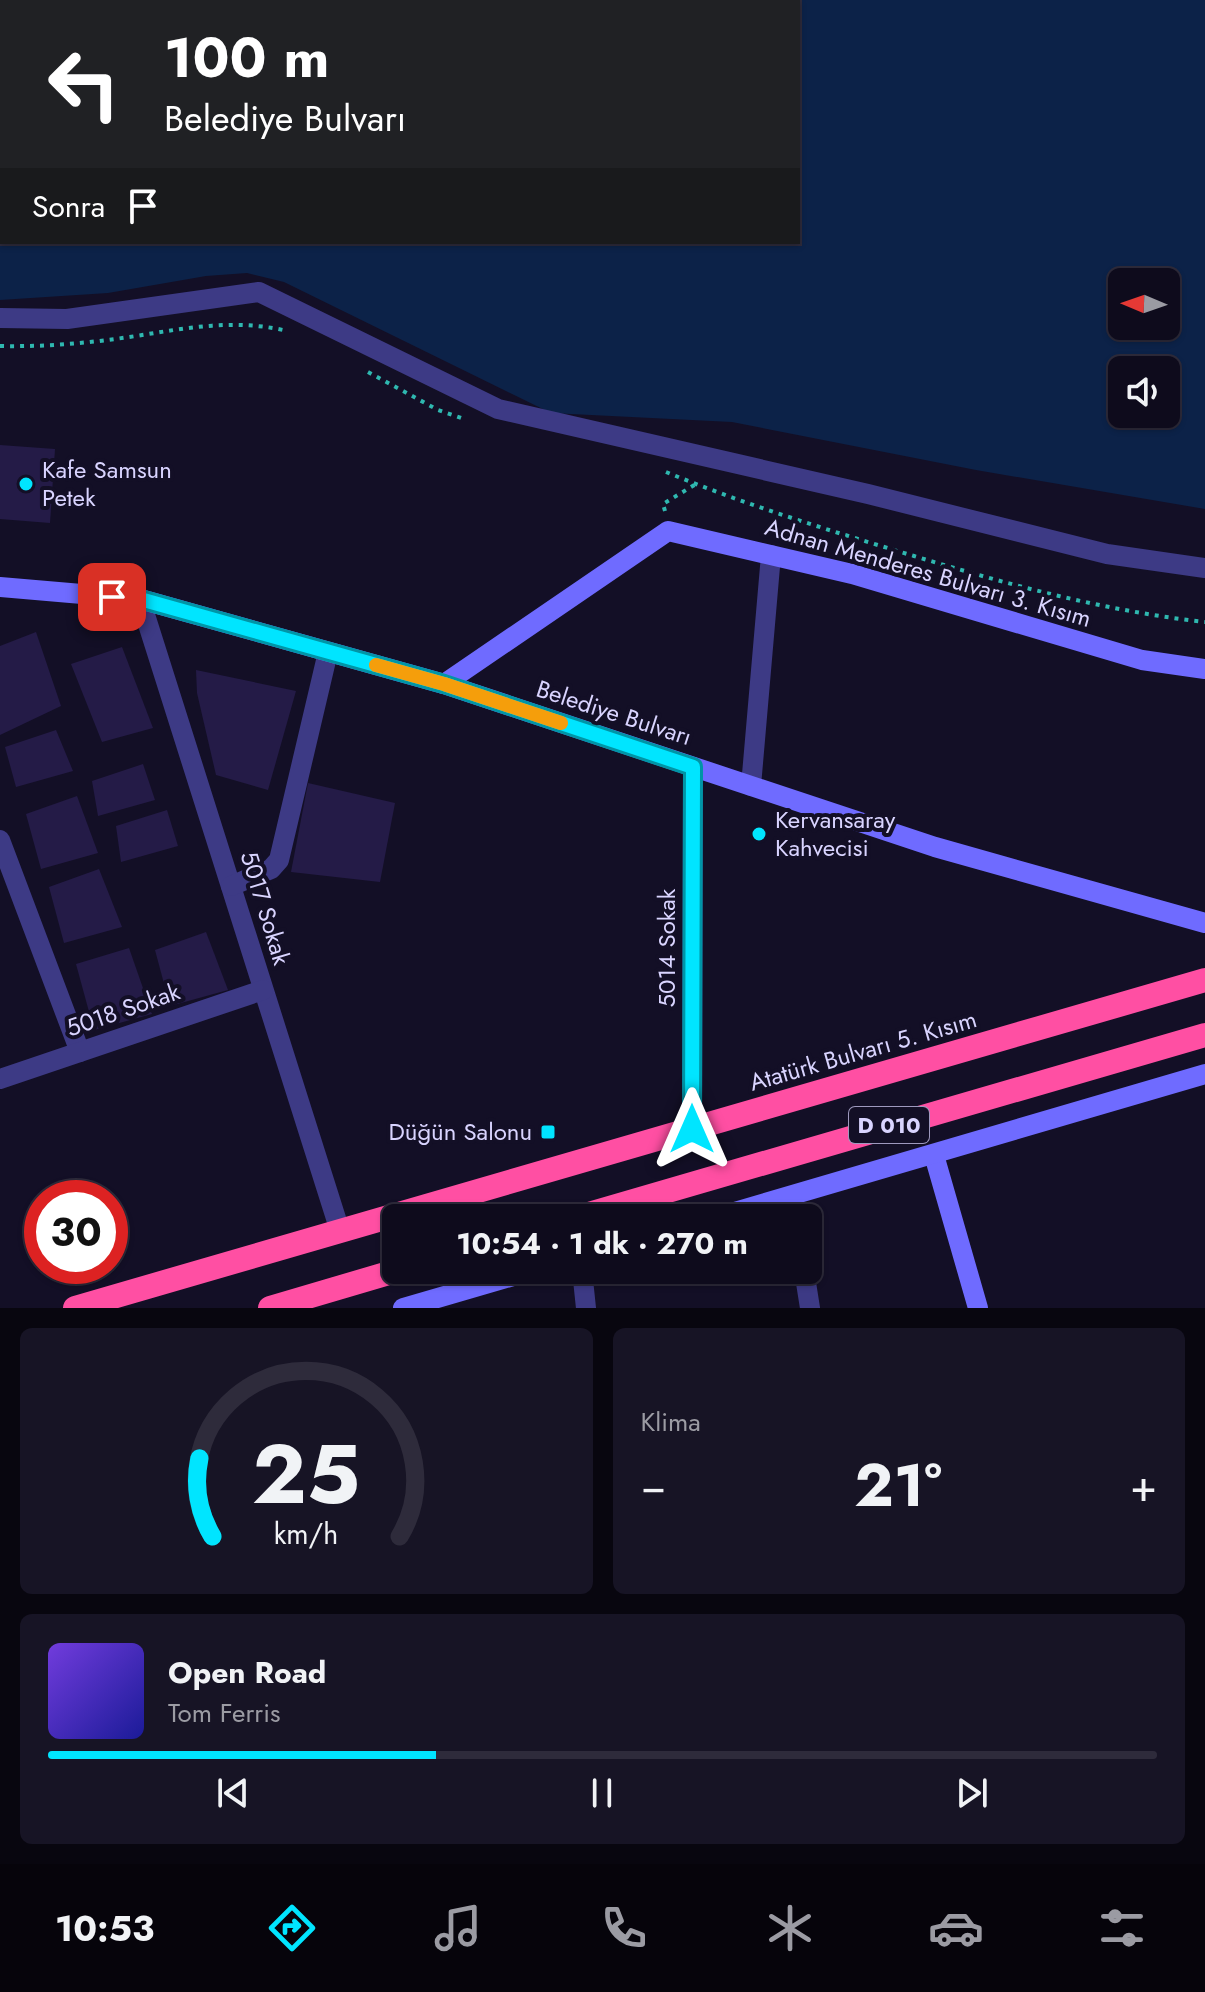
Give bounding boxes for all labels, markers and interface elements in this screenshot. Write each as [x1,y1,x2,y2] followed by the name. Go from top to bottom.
[164,17,329,98] text: 100 m
[32,32,136,136] icon: left
[164,92,406,144] text: Belediye Bulvarı
[121,184,165,228] icon: arrive
[32,185,105,228] text: Sonra
[1108,268,1180,340] north arrow
[1108,268,1180,428] map controls
[1108,356,1180,428] button: sound
[42,452,172,515] place label: Kafe Samsun Petek
[17,475,35,493] marker: Kafe Samsun Petek
[761,509,1095,636] street label: Adnan Menderes Bulvarı 3. Kısım
[78,563,146,631] pin
[90,575,134,619] icon: arrive
[532,671,696,754] street label: Belediye Bulvarı
[775,802,896,865] place label: Kervansaray Kahvecisi
[750,825,768,843] marker: Kervansaray Kahvecisi
[232,847,300,970] street label: 5017 Sokak
[649,888,684,1007] street label: 5014 Sokak
[61,974,185,1045] street label: 5018 Sokak
[745,1001,981,1100] street label: Atatürk Bulvarı 5. Kısım
[650,1087,734,1171] position arrow
[849,1107,929,1143] road number: D 010
[388,1114,532,1149] place label: Düğün Salonu
[539,1123,557,1141] marker: Düğün Salonu
[24,1180,128,1284] speed limit sign: 30
[456,1222,748,1265] text: 10:54 · 1 dk · 270 m
[641,1403,701,1441] text: Klima
[252,1414,360,1534] text: 25
[854,1442,942,1529] text: 21°
[641,1454,666,1518] text: −
[1130,1454,1157,1518] text: +
[274,1513,339,1555] text: km/h
[168,1651,326,1694] text: Open Road
[168,1694,280,1732] text: Tom Ferris
[211,1771,255,1815] icon: previous
[580,1771,624,1815] icon: pause
[950,1771,994,1815] icon: next
[264,1900,320,1956] icon: directions
[430,1900,486,1956] icon: music
[596,1900,652,1956] icon: phone
[762,1900,818,1956] icon: climate
[928,1900,984,1956] icon: car
[1094,1900,1150,1956] icon: filters
[55,1902,154,1954] text: 10:53

